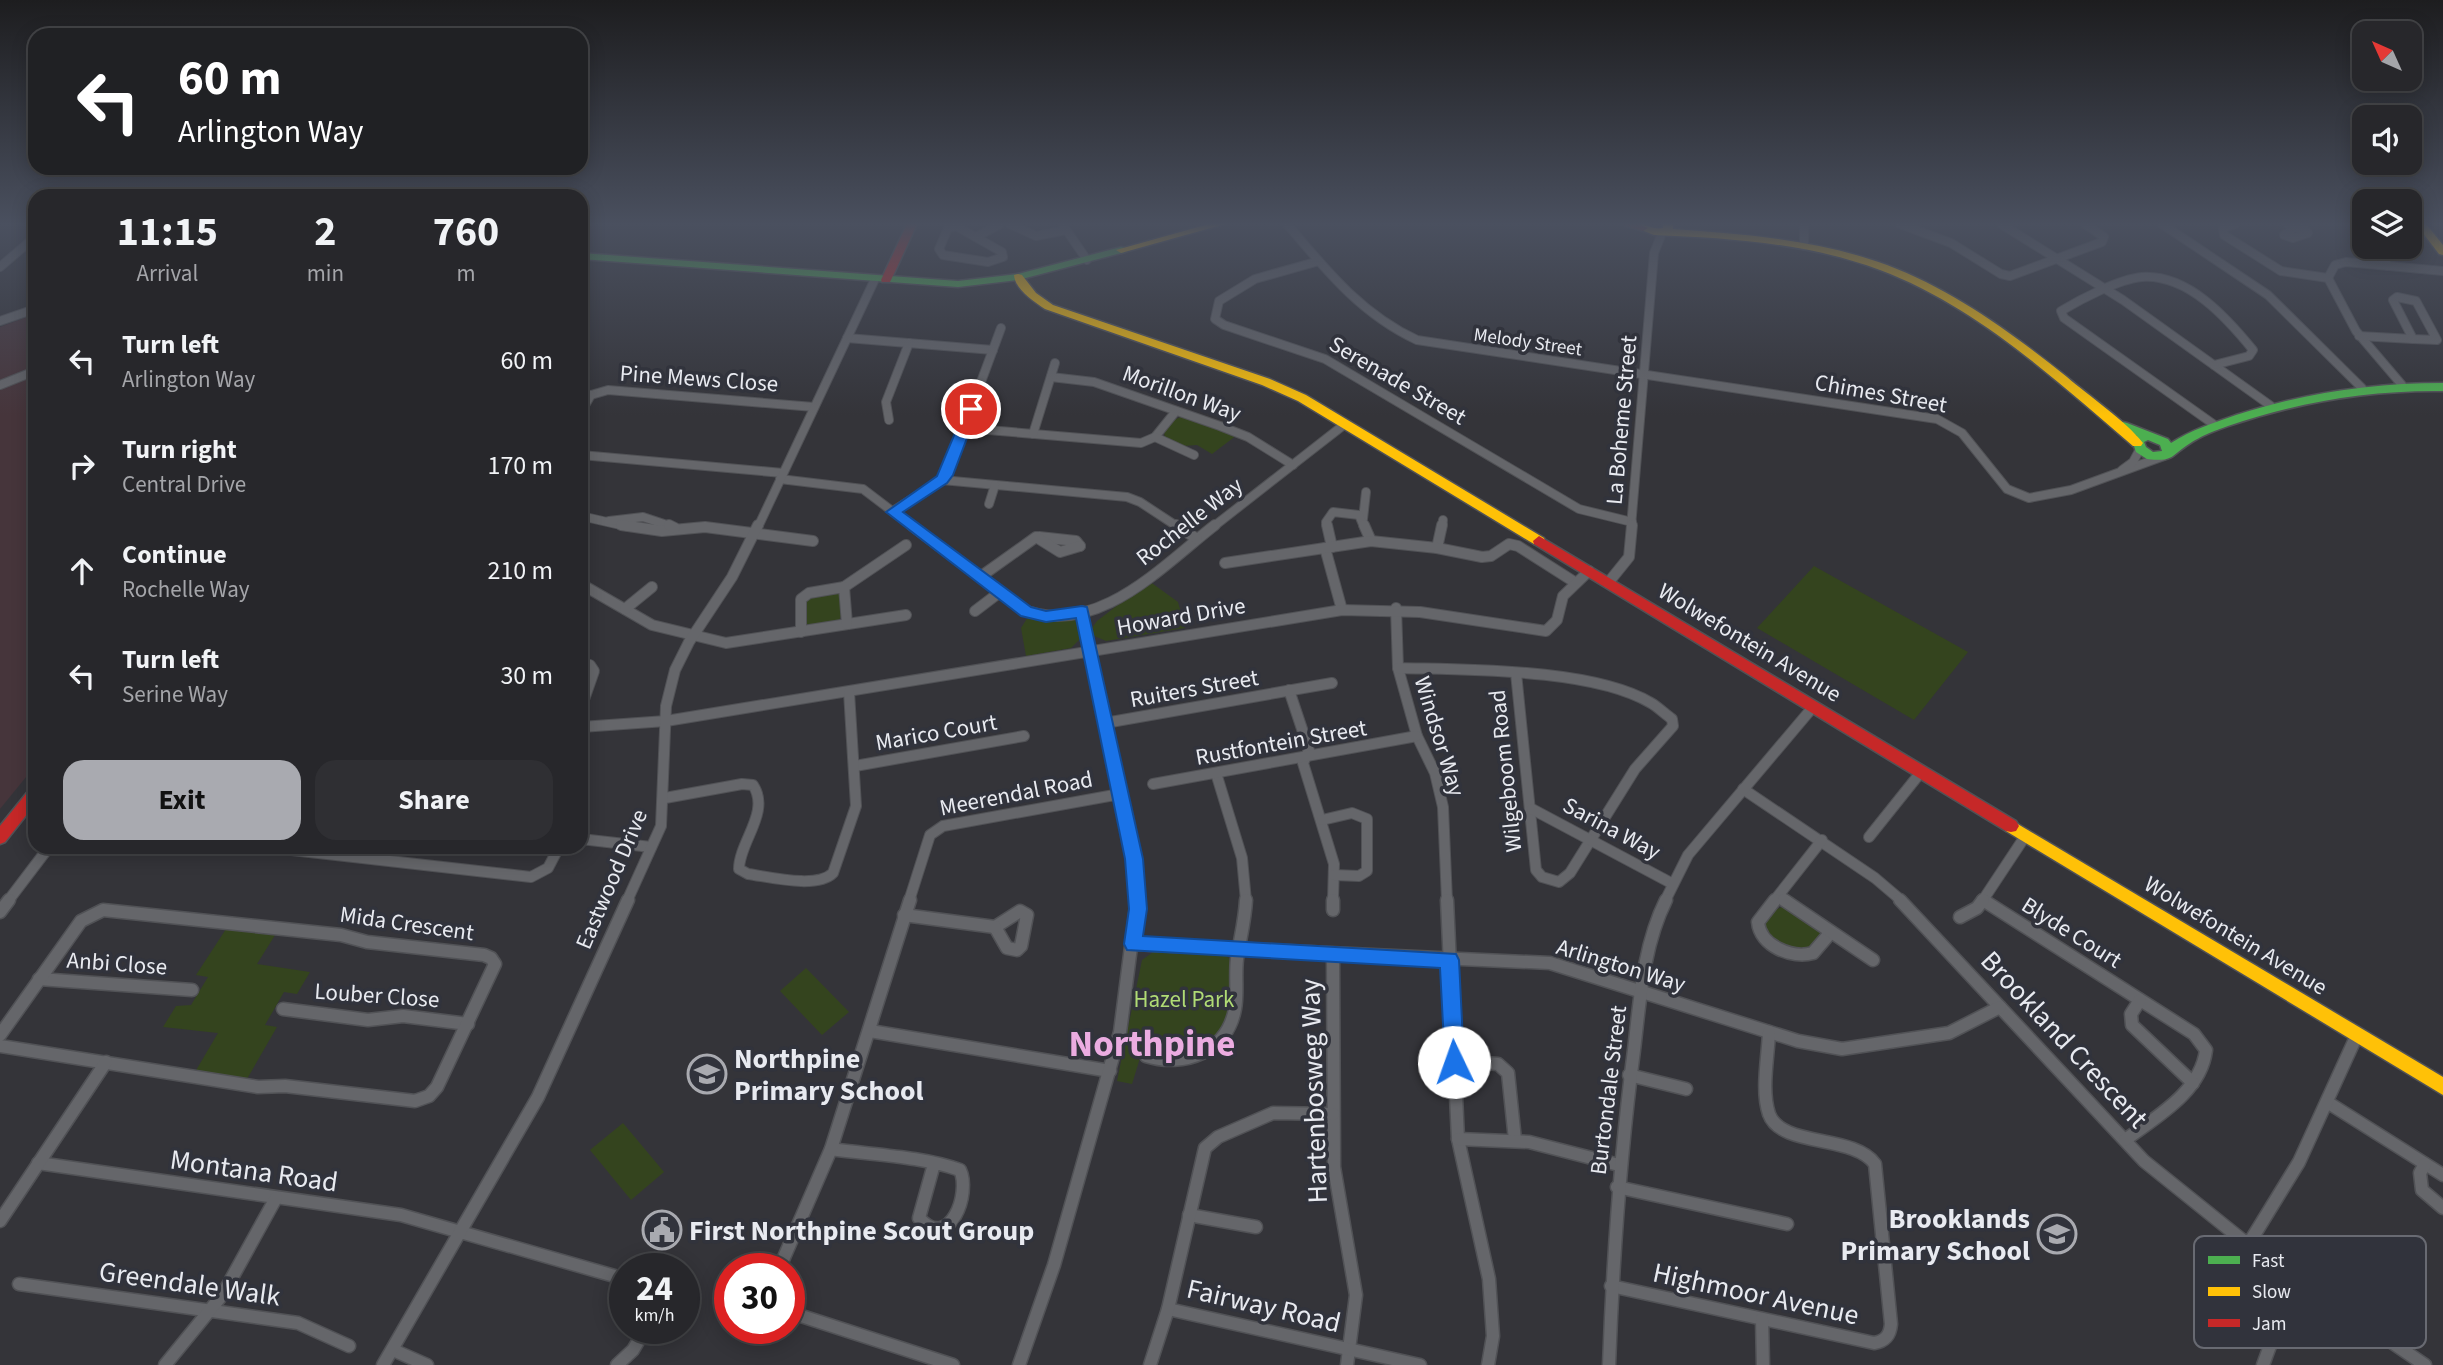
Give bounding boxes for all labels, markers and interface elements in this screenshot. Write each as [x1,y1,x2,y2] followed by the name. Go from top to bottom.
[2352,21,2422,91] north arrow
[2352,21,2422,259] map controls
[178,44,282,114] text: 60 m
[63,56,154,147] icon: left
[2352,105,2422,175] button: sound
[178,109,363,155] text: Arlington Way
[2352,189,2422,259] button: layers
[117,202,218,262] text: 11:15
[314,202,336,262] text: 2
[433,202,499,262] text: 760
[136,257,198,290] text: Arrival
[307,257,344,290] text: min
[456,257,476,290] text: m
[1472,322,1584,364] street label: Melody Street
[122,326,219,363] text: Turn left
[1323,328,1473,433] street label: Serenade Street
[1598,334,1645,506] street label: La Boheme Street
[63,342,101,380] icon: left
[500,342,553,379] text: 60 m
[619,357,779,400] street label: Pine Mews Close
[1118,357,1246,430] street label: Morillon Way
[122,363,255,396] text: Arlington Way
[1812,366,1950,421] street label: Chimes Street
[941,379,1001,439] pin
[952,390,990,428] icon: arrive
[122,431,237,468] text: Turn right
[63,447,101,485] icon: right
[487,447,553,484] text: 170 m
[122,468,246,501] text: Central Drive
[1129,469,1250,574] street label: Rochelle Way
[122,536,227,573] text: Continue
[63,552,101,590] icon: ahead
[487,552,553,589] text: 210 m
[122,573,250,606] text: Rochelle Way
[1652,575,1848,710] street label: Wolwefontein Avenue
[1114,589,1248,644] street label: Howard Drive
[122,641,219,678] text: Turn left
[63,657,101,695] icon: left
[500,657,553,694] text: 30 m
[1127,661,1261,716] street label: Ruiters Street
[1406,672,1473,800] street label: Windsor Way
[122,678,228,711] text: Serine Way
[1481,688,1530,854] street label: Wilgeboom Road
[873,706,1000,759] street label: Marico Court
[1193,711,1369,774] street label: Rustfontein Street
[63,760,301,840] button: Exit
[315,760,553,840] button: Share
[937,762,1096,825] street label: Meerendal Road
[1557,789,1667,868] street label: Sarina Way
[567,804,656,954] street label: Eastwood Drive
[2138,868,2334,1003] street label: Wolwefontein Avenue
[2015,889,2128,976] street label: Blyde Court
[338,898,476,949] street label: Mida Crescent
[1552,930,1690,1001] street label: Arlington Way
[1971,942,2158,1138] street label: Brookland Crescent
[66,944,168,983] street label: Anbi Close
[313,975,440,1016] street label: Louber Close
[1290,978,1338,1204] street label: Hartenbosweg Way
[1133,983,1235,1016] park label: Hazel Park
[1582,1003,1635,1177] street label: Burtondale Street
[1069,1018,1235,1071] district label: Northpine
[1417,1025,1491,1099] position arrow
[734,1039,924,1111] place label: Northpine Primary School
[686,1053,728,1095] school or university icon: Northpine Primary School
[167,1139,340,1203] street label: Montana Road
[1840,1199,2030,1271] place label: Brooklands Primary School
[641,1209,683,1251] public building icon: First Northpine Scout Group
[689,1211,1034,1251] place label: First Northpine Scout Group
[2036,1213,2078,1255] school or university icon: Brooklands Primary School
[2194,1236,2426,1348] legend
[2252,1248,2285,1275] text: Fast
[97,1251,283,1317] street label: Greendale Walk
[714,1253,805,1344] speed limit sign: 30
[1649,1253,1862,1335] street label: Highmoor Avenue
[636,1264,673,1314] text: 24
[1183,1269,1345,1343] street label: Fairway Road
[2252,1279,2291,1306] text: Slow
[635,1303,674,1328] text: km/h
[2252,1311,2286,1338] text: Jam

